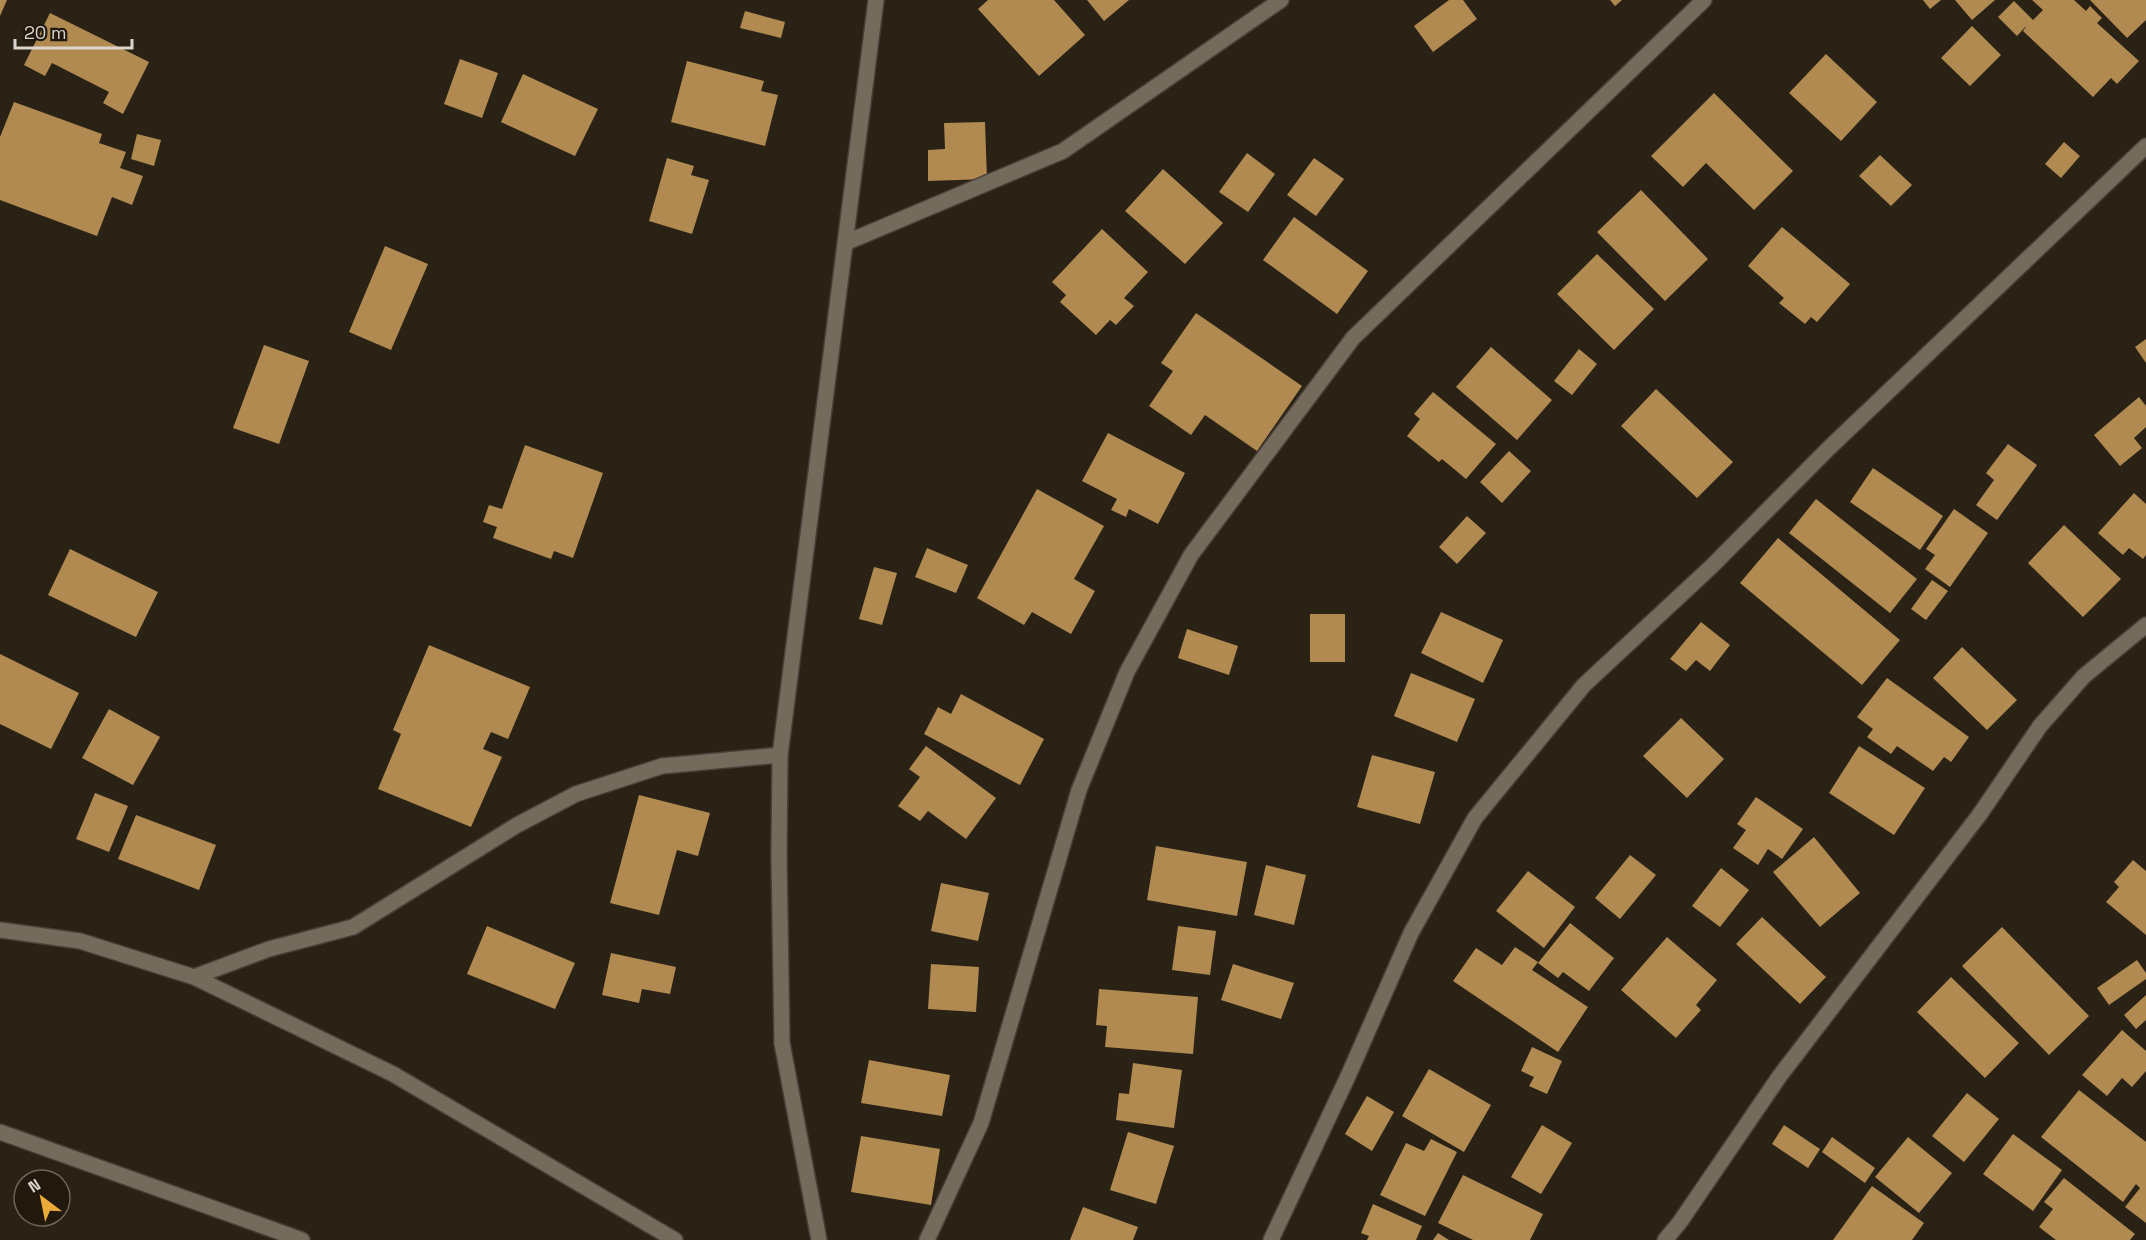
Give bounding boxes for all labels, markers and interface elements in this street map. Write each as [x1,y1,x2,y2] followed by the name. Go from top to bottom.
[15,12,132,50] scale bar
[24,21,67,44] text: 20 m
[12,1168,72,1228] north arrow
[24,1174,44,1197] text: N

